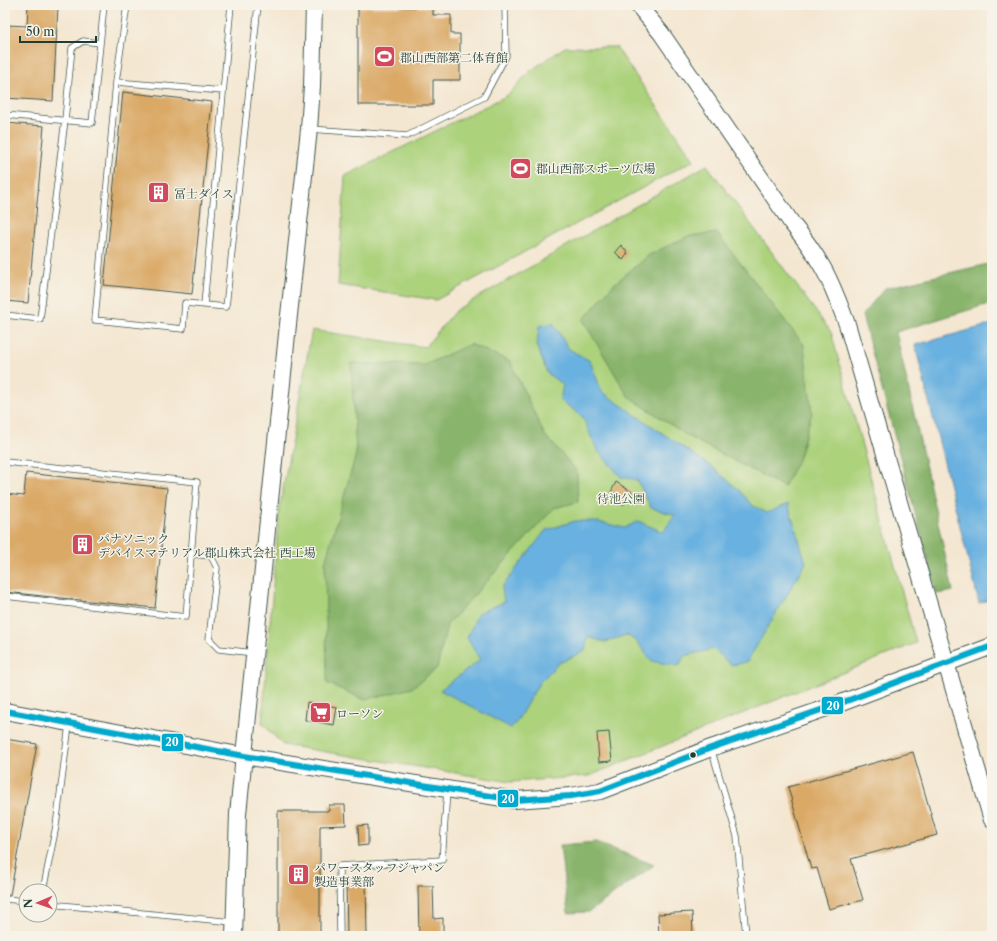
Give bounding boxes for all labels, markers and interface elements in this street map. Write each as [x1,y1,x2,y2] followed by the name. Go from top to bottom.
[20,18,96,44] scale bar
[26,24,55,39] text: 50 m
[372,44,398,70] sports icon: 郡山西部第二体育館
[400,50,508,65] place label: 郡山西部第二体育館
[507,155,533,181] sports icon: 郡山西部スポーツ広場
[536,161,656,176] place label: 郡山西部スポーツ広場
[145,180,171,206] building icon: 冨士ダイス
[174,186,234,201] place label: 冨士ダイス
[597,491,645,506] park label: 待池公園
[98,531,316,560] place label: パナソニック デバイスマテリアル郡山株式会社 西工場
[70,532,96,558] building icon: パナソニック デバイスマテリアル郡山株式会社 西工場
[821,696,844,715] line badge: 20
[826,699,840,713] text: 20
[308,700,334,726] supermarket icon: ローソン
[336,706,384,721] place label: ローソン
[161,733,184,752] line badge: 20
[165,735,179,749] text: 20
[688,750,698,760] unlabelled marker
[497,789,519,808] line badge: 20
[501,792,515,806] text: 20
[314,860,445,889] place label: パワースタッフジャパン 製造事業部
[286,861,312,887] building icon: パワースタッフジャパン 製造事業部
[18,883,58,923] north arrow
[21,898,35,908] text: N

